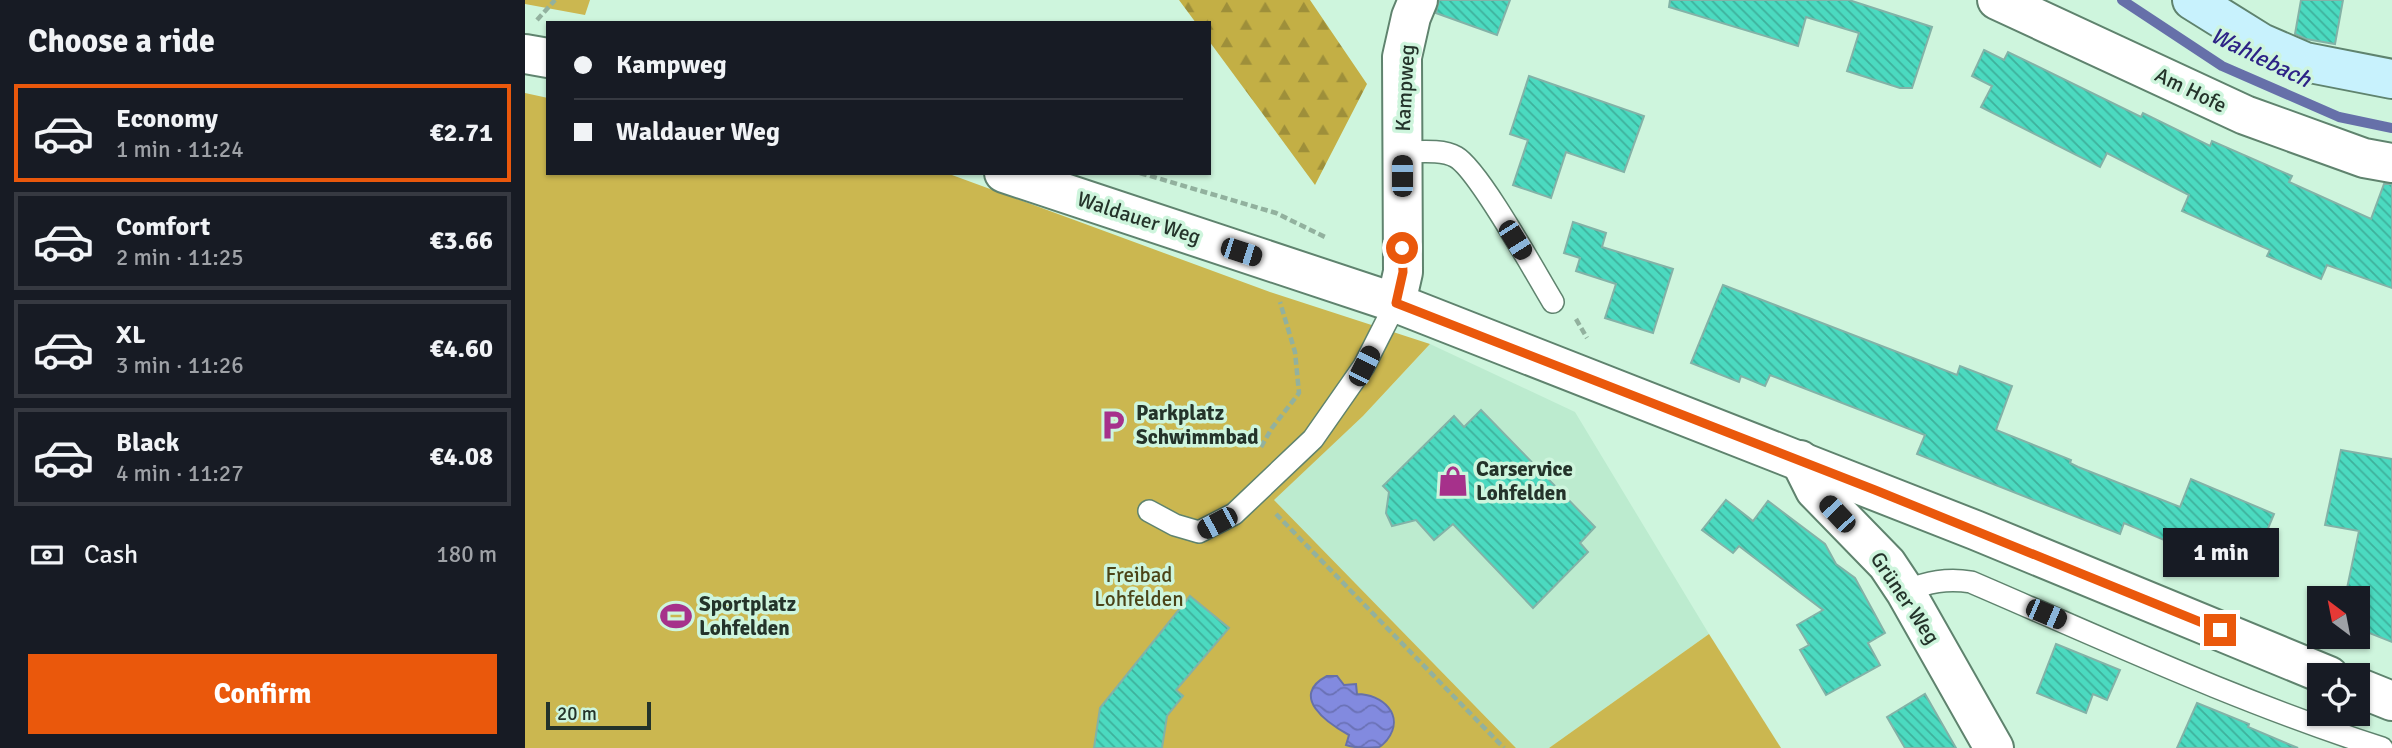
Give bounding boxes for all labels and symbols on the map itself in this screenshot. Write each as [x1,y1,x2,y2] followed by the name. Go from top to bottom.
[2206,21,2317,95] water label: Wahlebach
[1390,44,1420,132] street label: Kampweg
[2151,62,2231,118] street label: Am Hofe
[1392,155,1413,197] car
[1074,186,1204,250] street label: Waldauer Weg
[1495,217,1536,263] car
[1386,232,1418,264] route start
[1218,236,1265,268] car
[1346,343,1383,389] car
[1136,400,1259,450] place label: Parkplatz Schwimmbad
[1096,408,1130,442] parking icon: Parkplatz Schwimmbad
[1476,456,1573,506] place label: Carservice Lohfelden
[1436,464,1470,498] shop icon: Carservice Lohfelden
[1815,491,1860,537] car
[1194,504,1241,542] car
[2162,528,2278,578] callout: 1 min
[1865,547,1945,649] street label: Grüner Weg
[1094,562,1184,612] park label: Freibad Lohfelden
[2307,586,2369,649] north arrow
[699,591,796,641] place label: Sportplatz Lohfelden
[2023,596,2070,632] car
[659,599,693,633] sports icon: Sportplatz Lohfelden
[2204,614,2236,646] route end
[546,699,651,731] scale bar

